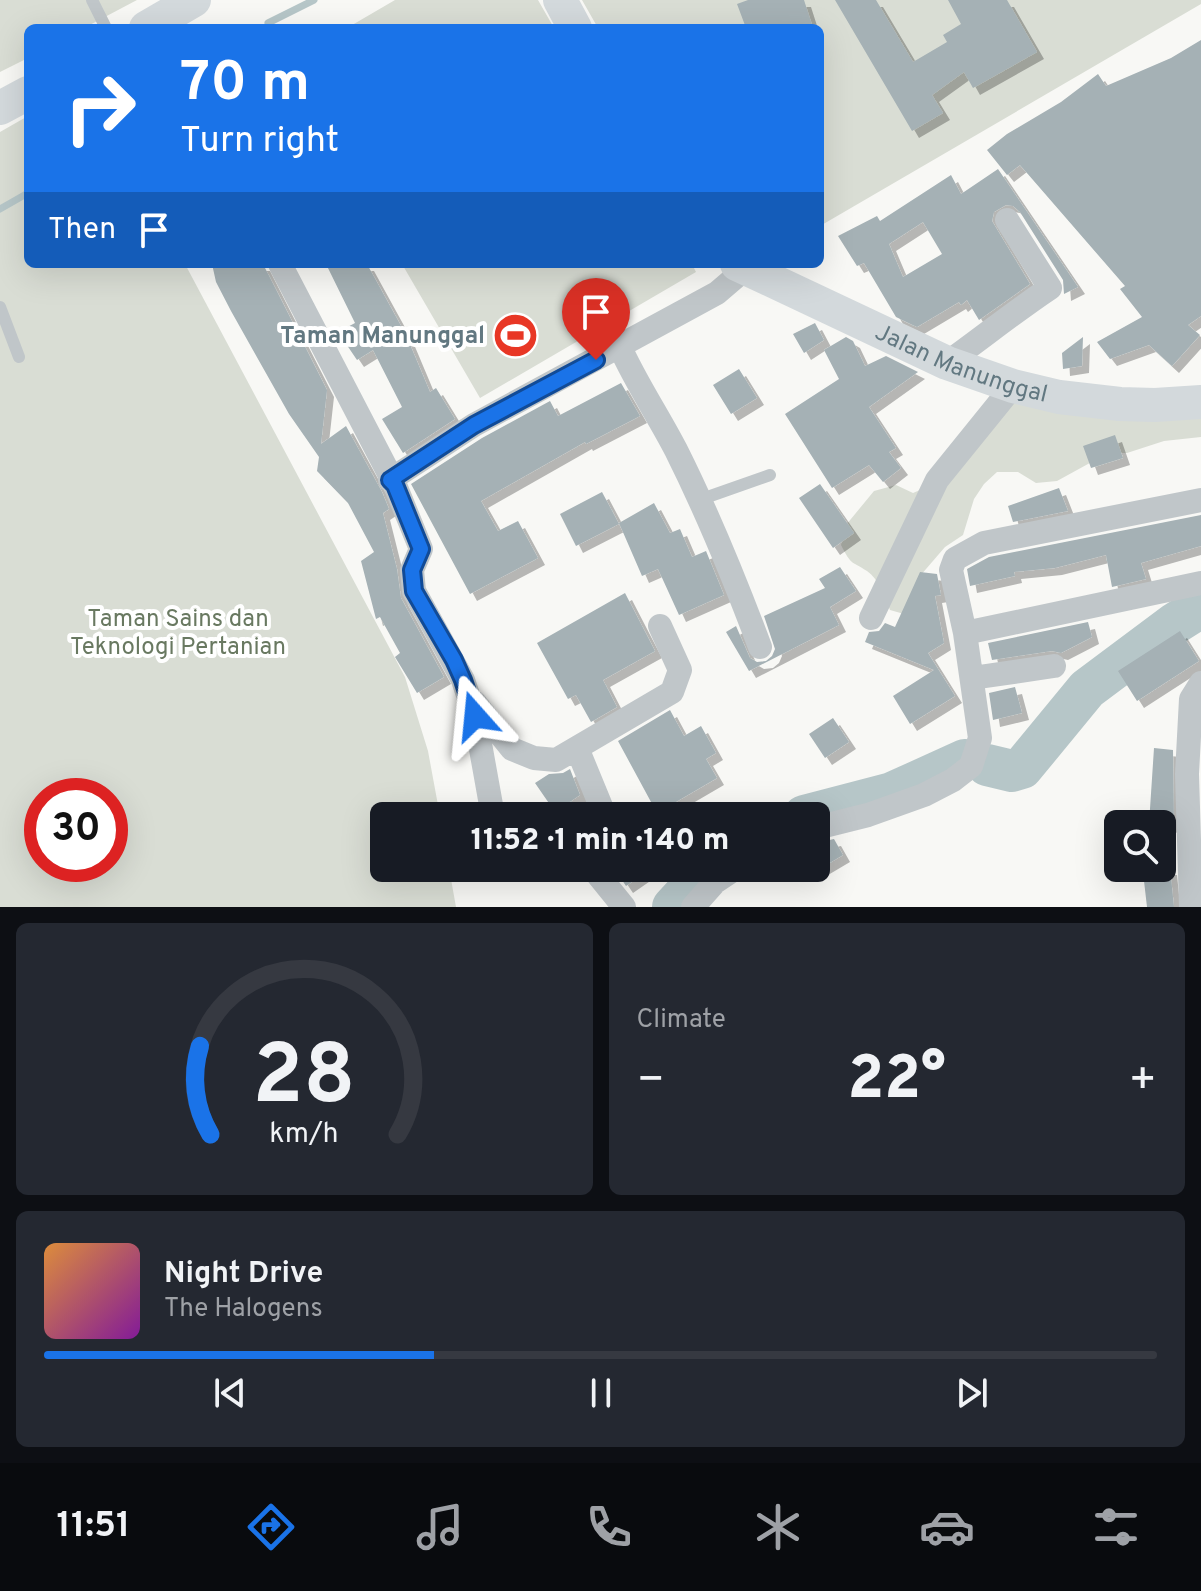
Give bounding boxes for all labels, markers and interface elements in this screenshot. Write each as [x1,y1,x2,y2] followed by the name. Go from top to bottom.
[180,50,310,120] text: 70 m
[48,56,152,160] icon: right
[180,119,339,165] text: Turn right
[132,208,176,252] icon: arrive
[48,212,116,249] text: Then
[562,278,630,360] pin
[574,290,618,334] icon: arrive
[492,311,540,359] sports icon: Taman Manunggal
[870,318,1050,411] street label: Jalan Manunggal
[280,322,485,352] place label: Taman Manunggal
[70,605,286,663] park label: Taman Sains dan Teknologi Pertanian
[433,674,517,758] position arrow
[24,778,128,882] speed limit sign: 30
[1104,810,1176,882] map controls
[1104,810,1176,882] button: search
[471,823,729,860] text: 11:52 · 1 min · 140 m
[637,1004,726,1037] text: Climate
[253,1028,356,1133] text: 28
[848,1044,946,1120] text: 22°
[637,1054,665,1110] text: −
[1129,1054,1157,1110] text: +
[270,1117,339,1153] text: km/h
[164,1256,323,1293] text: Night Drive
[164,1293,323,1326] text: The Halogens
[208,1371,252,1415] icon: previous
[579,1371,623,1415] icon: pause
[950,1371,994,1415] icon: next
[243,1499,299,1555] icon: directions
[412,1499,468,1555] icon: music
[581,1499,637,1555] icon: phone
[750,1499,806,1555] icon: climate
[919,1499,975,1555] icon: car
[1088,1499,1144,1555] icon: filters
[57,1504,130,1550] text: 11:51

